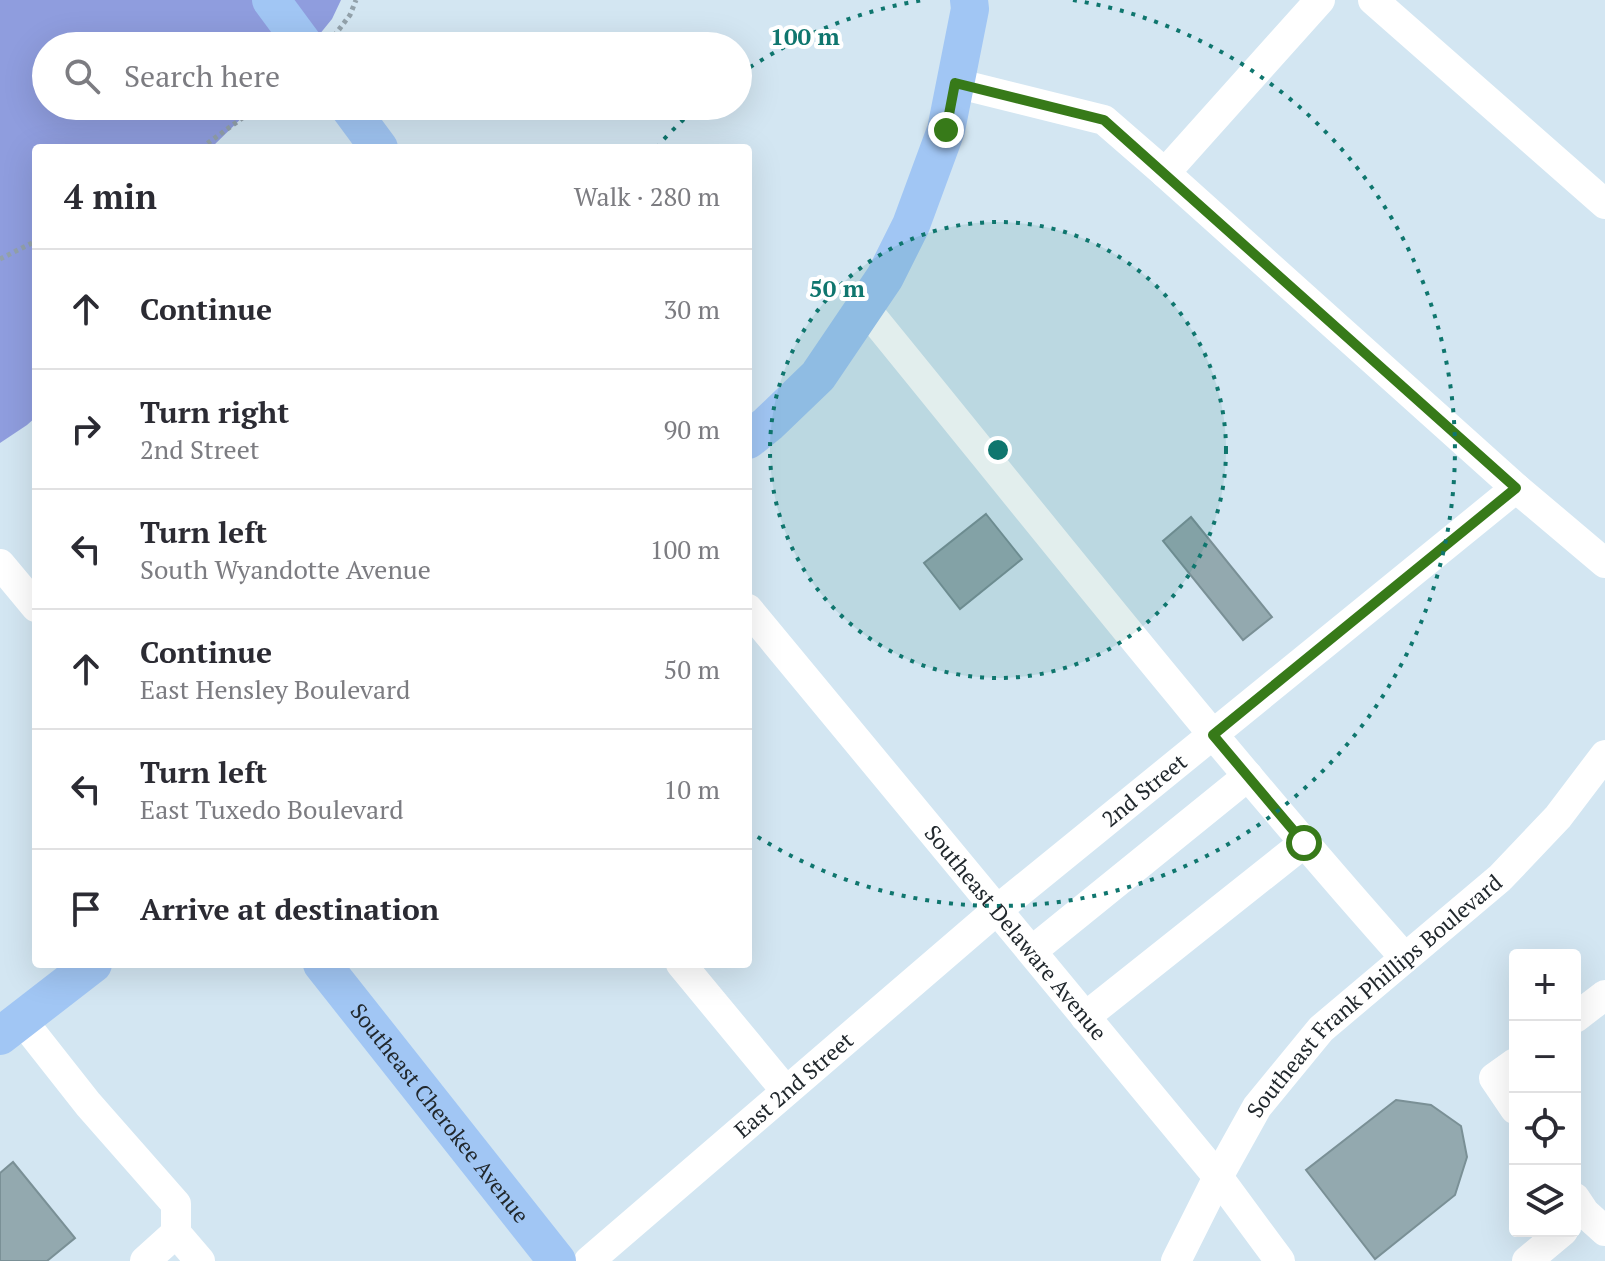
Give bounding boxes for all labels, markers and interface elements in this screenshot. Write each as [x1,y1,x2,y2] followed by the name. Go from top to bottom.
[770,20,840,52] text: 100 m
[32,32,752,120] search box
[60,54,104,98] icon: search
[124,56,280,96] text: Search here
[928,112,964,148] route end
[64,174,157,219] text: 4 min
[574,179,720,213] text: Walk · 280 m
[809,272,865,304] text: 50 m
[64,287,108,331] icon: ahead
[140,289,272,329] text: Continue
[664,292,720,326] text: 30 m
[140,392,289,432] text: Turn right
[64,407,108,451] icon: right
[664,412,720,446] text: 90 m
[140,432,259,466] text: 2nd Street
[984,436,1012,464] centre of rings
[140,512,267,552] text: Turn left
[64,527,108,571] icon: left
[650,532,720,566] text: 100 m
[140,552,431,586] text: South Wyandotte Avenue
[140,632,272,672] text: Continue
[64,647,108,691] icon: ahead
[664,652,720,686] text: 50 m
[140,672,411,706] text: East Hensley Boulevard
[1096,747,1192,833] street label: 2nd Street
[140,752,267,792] text: Turn left
[64,767,108,811] icon: left
[664,772,720,806] text: 10 m
[140,792,404,826] text: East Tuxedo Boulevard
[919,819,1114,1046] street label: Southeast Delaware Avenue
[1286,825,1322,861] route start
[1239,868,1508,1122] street label: Southeast Frank Phillips Boulevard
[64,887,108,931] icon: arrive
[140,889,439,929] text: Arrive at destination
[1509,949,1581,1237] map controls
[1509,949,1581,1021] button: +
[345,997,536,1228] street label: Southeast Cherokee Avenue
[1509,1021,1581,1093] button: −
[728,1025,859,1144] street label: East 2nd Street
[1509,1093,1581,1165] button: locate
[1509,1165,1581,1237] button: layers

